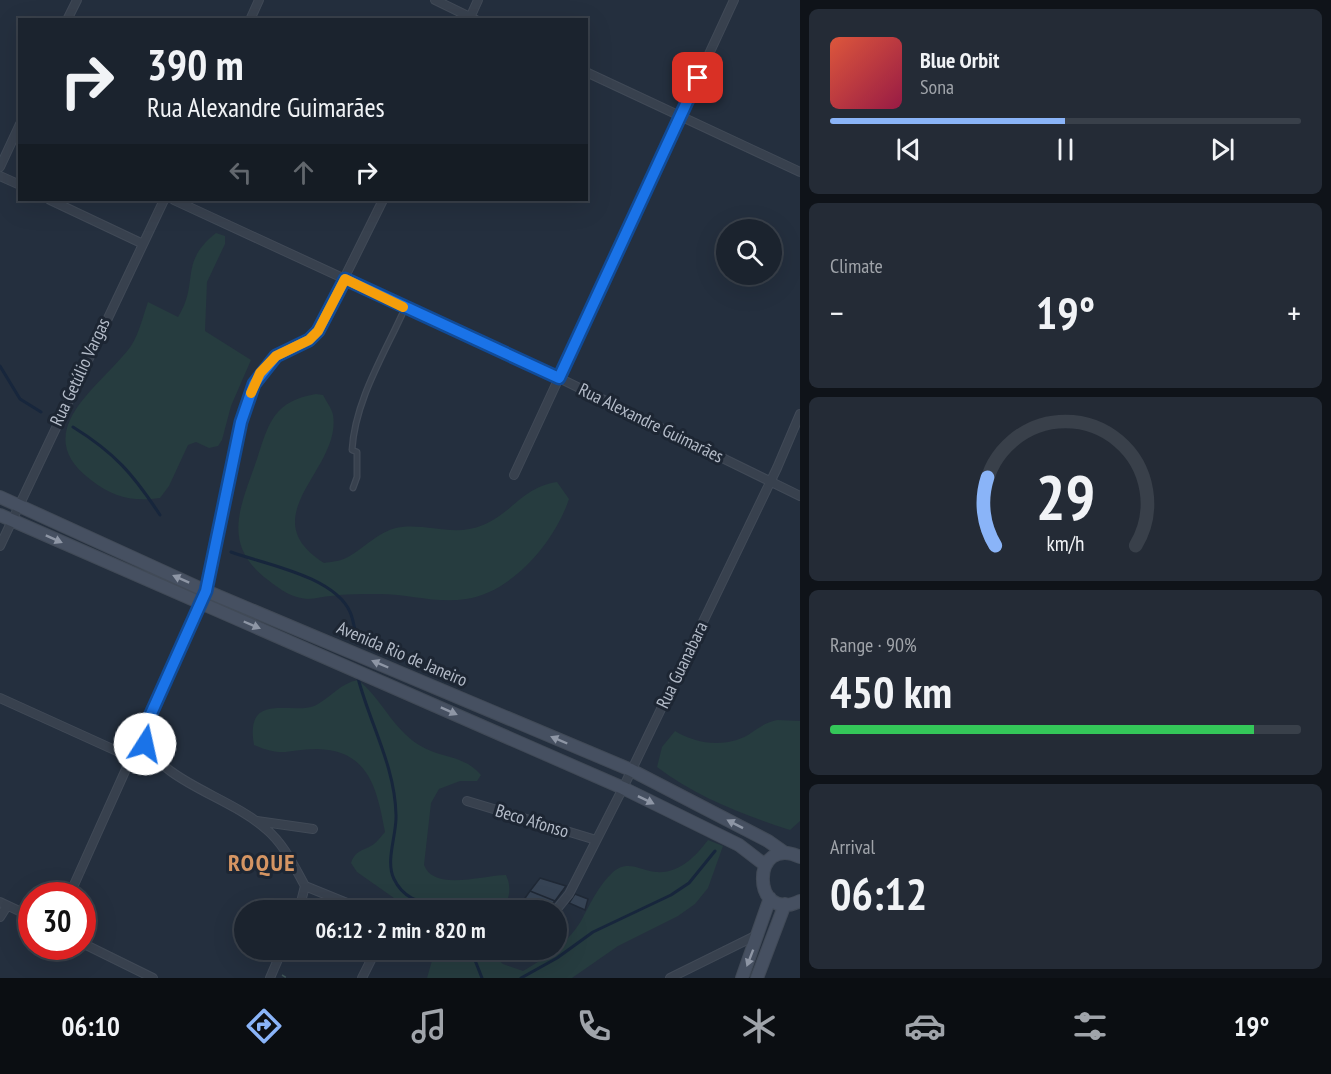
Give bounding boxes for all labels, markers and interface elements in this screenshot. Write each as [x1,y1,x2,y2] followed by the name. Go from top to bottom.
[147,37,244,92] text: 390 m
[48,42,126,120] icon: right
[920,46,999,74] text: Blue Orbit
[672,52,723,103] pin
[681,61,714,94] icon: arrive
[920,74,954,100] text: Sona
[147,90,385,124] text: Rua Alexandre Guimarães
[892,133,925,166] icon: previous
[1049,133,1082,166] icon: pause
[1206,133,1239,166] icon: next
[224,156,257,189] icon: left
[287,156,320,189] icon: ahead
[350,156,383,189] icon: right
[716,219,782,285] map controls
[716,219,782,285] button: search
[830,253,883,279] text: Climate
[1036,283,1095,341] text: 19°
[830,291,844,334] text: −
[1287,291,1301,334] text: +
[44,314,115,429] street label: Rua Getúlio Vargas
[575,377,727,468] street label: Rua Alexandre Guimarães
[1036,456,1095,537] text: 29
[1046,529,1085,557] text: km/h
[45,534,62,543] one-way arrow
[171,574,189,584] one-way arrow
[333,616,471,691] street label: Avenida Rio de Janeiro
[651,618,712,712] street label: Rua Guanabara
[243,620,261,630] one-way arrow
[830,632,917,658] text: Range · 90%
[370,659,388,669] one-way arrow
[830,662,952,720] text: 450 km
[441,707,458,716] one-way arrow
[113,712,177,776] position arrow
[550,735,568,745] one-way arrow
[638,795,655,805] one-way arrow
[493,798,572,843] street label: Beco Afonso
[726,819,743,829] one-way arrow
[830,834,875,860] text: Arrival
[228,847,296,878] district label: ROQUE
[830,864,927,922] text: 06:12
[18,882,96,960] speed limit sign: 30
[315,916,486,944] text: 06:12 · 2 min · 820 m
[745,949,754,967] one-way arrow
[243,1005,285,1047] icon: directions
[408,1005,450,1047] icon: music
[573,1005,615,1047] icon: phone
[738,1005,780,1047] icon: climate
[904,1005,946,1047] icon: car
[1069,1005,1111,1047] icon: filters
[62,1009,120,1043] text: 06:10
[1234,1009,1269,1043] text: 19°

